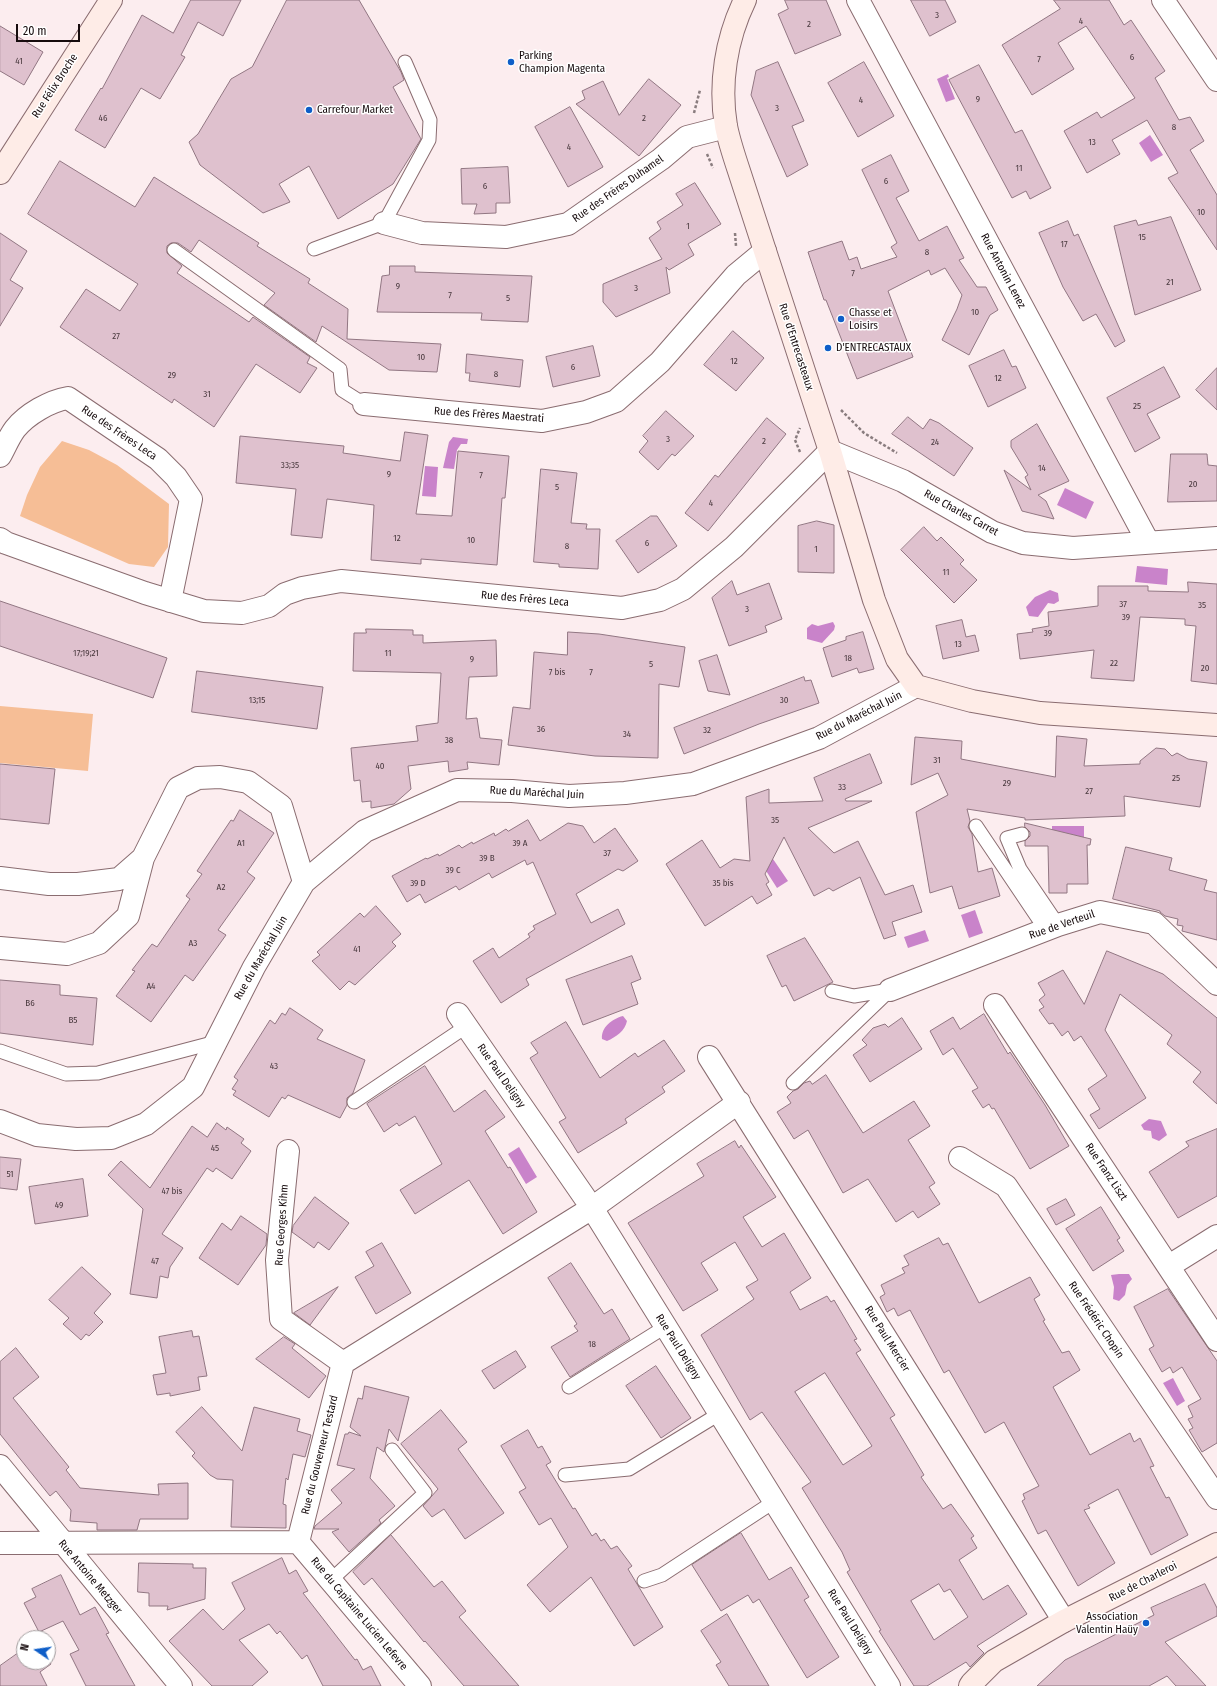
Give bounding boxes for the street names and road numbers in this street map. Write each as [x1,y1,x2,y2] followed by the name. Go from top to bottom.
[29,51,81,121] street label: Rue Félix Broche
[570,153,666,225] street label: Rue des Frères Duhamel
[978,231,1028,311] street label: Rue Antonin Lenez
[776,302,816,392] street label: Rue d'Entrecasteaux
[79,403,159,463] street label: Rue des Frères Leca
[434,405,544,425] street label: Rue des Frères Maestrati
[921,487,1001,539] street label: Rue Charles Carret
[481,589,569,609] street label: Rue des Frères Leca
[814,689,904,743] street label: Rue du Maréchal Juin
[489,784,585,802] street label: Rue du Maréchal Juin
[1027,908,1097,942] street label: Rue de Verteuil
[232,914,290,1002] street label: Rue du Maréchal Juin
[474,1042,528,1110] street label: Rue Paul Deligny
[1082,1141,1130,1203] street label: Rue Franz Liszt
[273,1184,291,1266] street label: Rue Georges Kihm
[1065,1279,1127,1361] street label: Rue Frédéric Chopin
[861,1304,913,1374] street label: Rue Paul Mercier
[653,1312,703,1382] street label: Rue Paul Deligny
[299,1394,341,1516] street label: Rue du Gouverneur Testard
[55,1537,125,1617] street label: Rue Antoine Metzger
[308,1555,410,1673] street label: Rue du Capitaine Lucien Lefevre
[1107,1559,1179,1605] street label: Rue de Charleroi
[825,1587,875,1657] street label: Rue Paul Deligny

